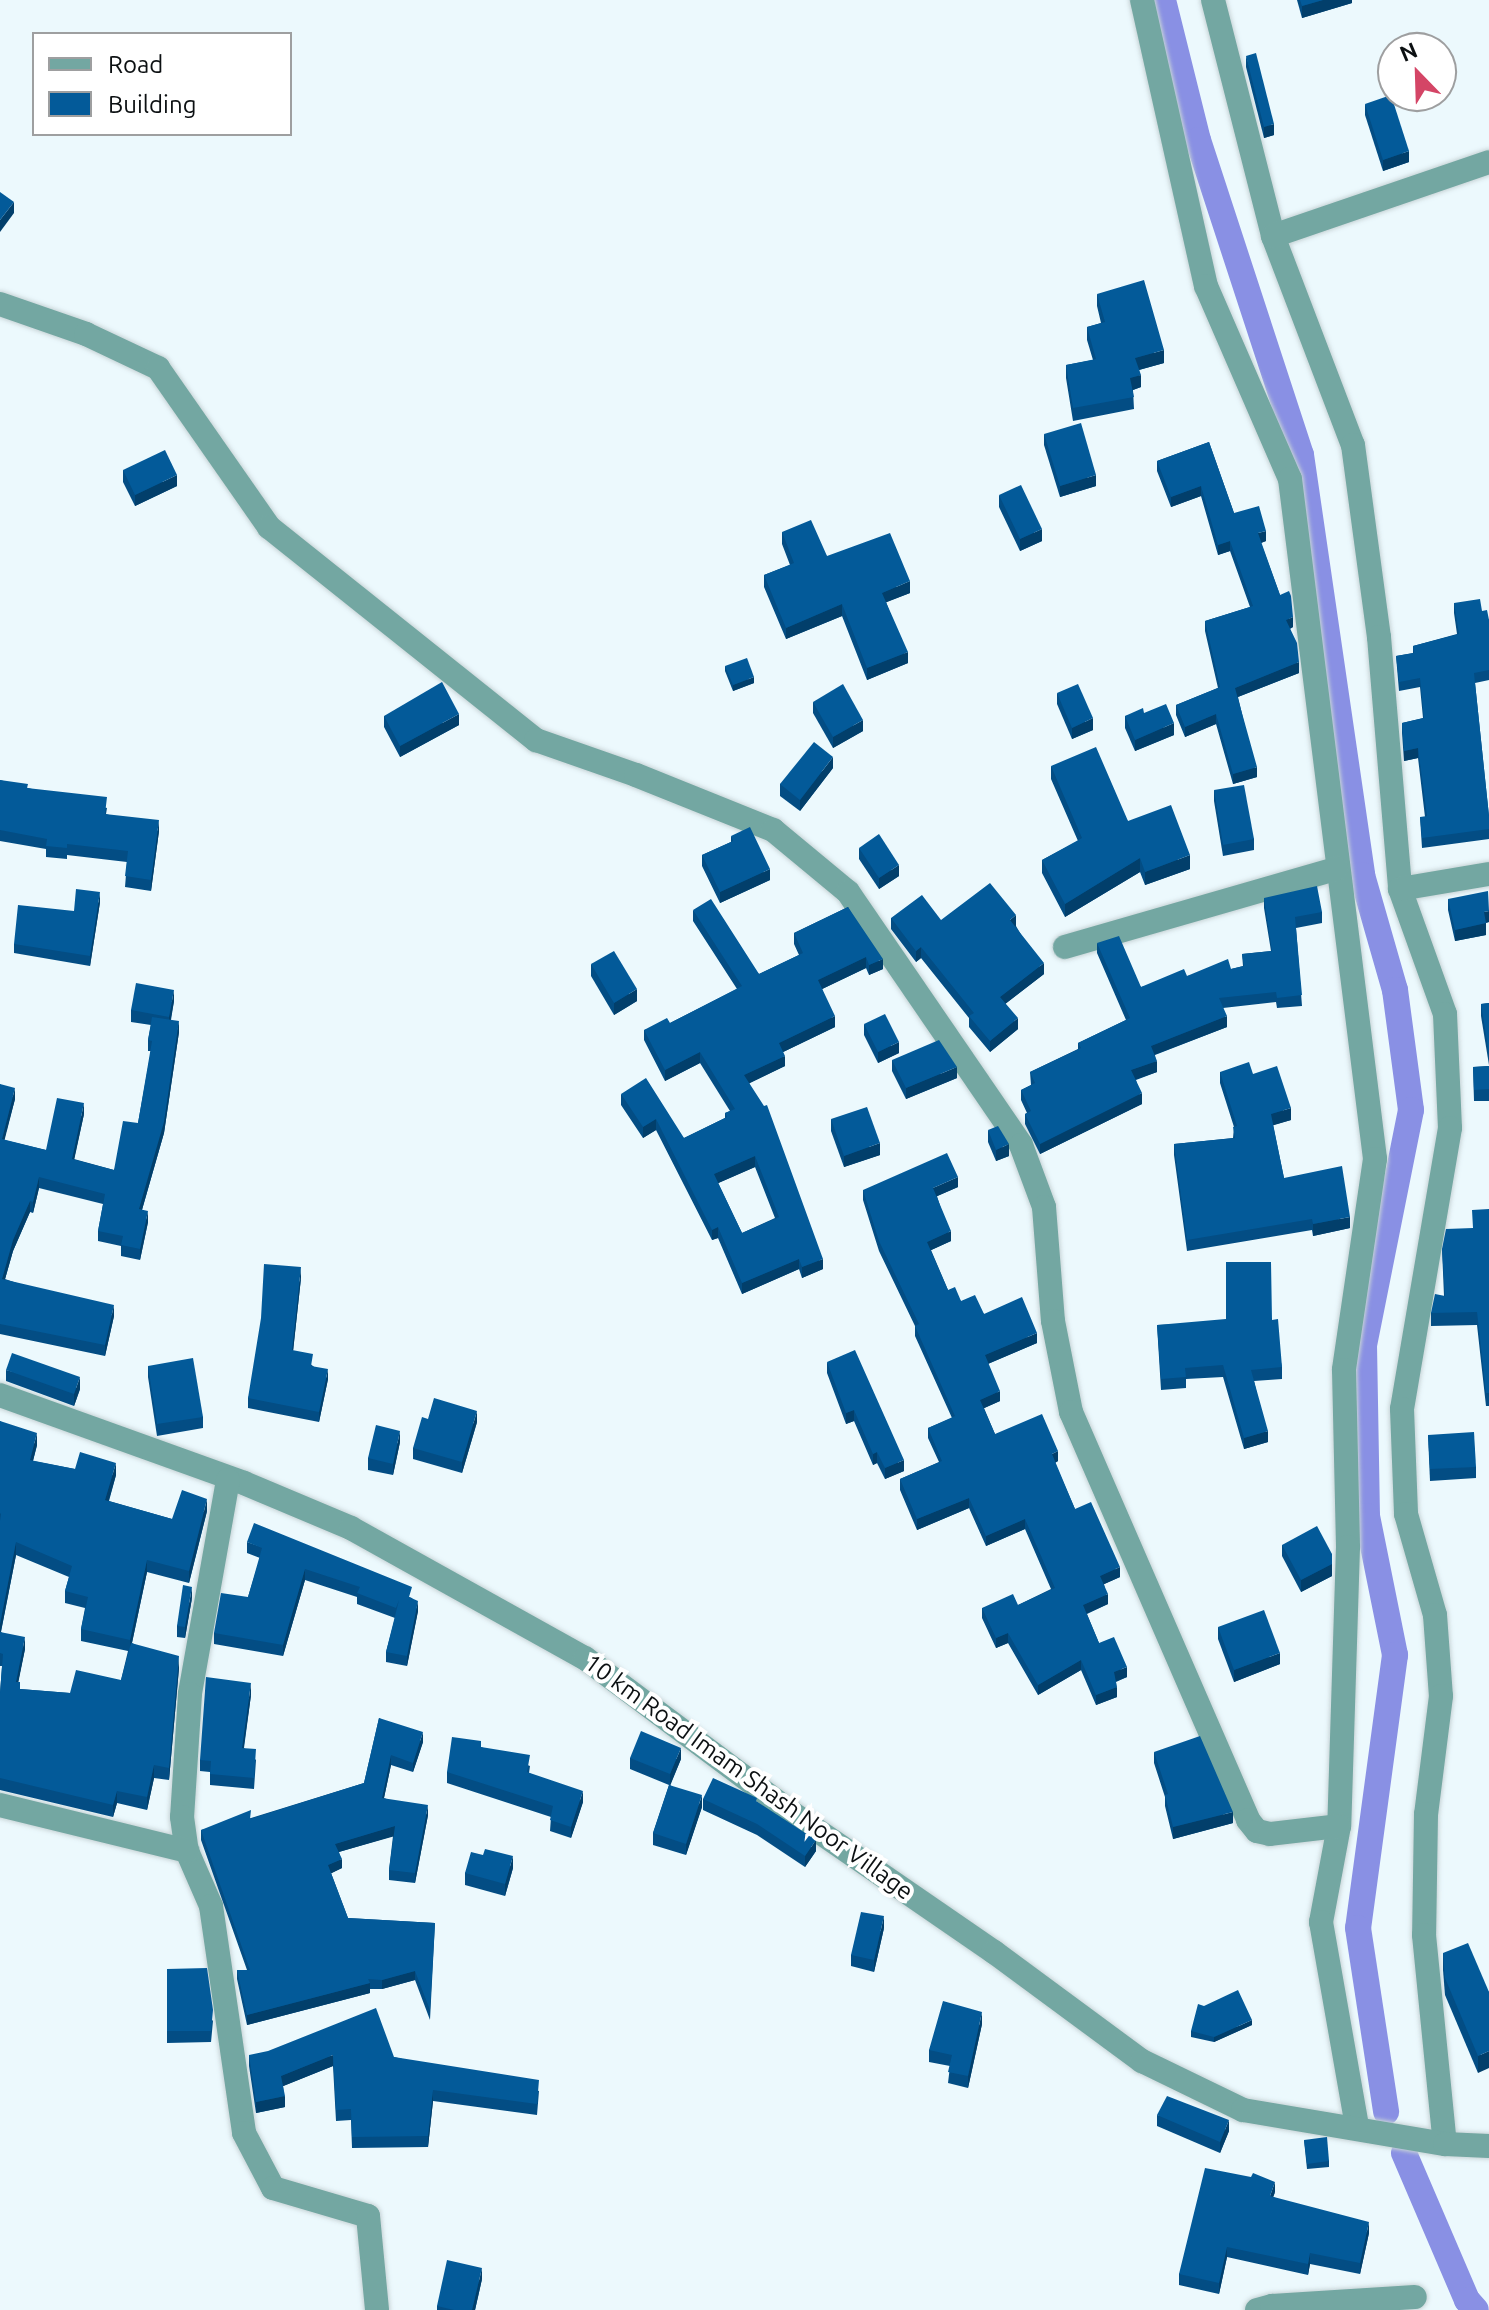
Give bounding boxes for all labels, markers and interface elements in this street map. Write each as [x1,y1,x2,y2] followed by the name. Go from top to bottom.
[32,32,292,136] legend
[1377,32,1457,112] north arrow
[1396,37,1421,66] text: N
[108,51,163,78] text: Road
[108,91,196,118] text: Building
[579,1648,919,1906] street label: 10 km Road Imam Shash Noor Village

